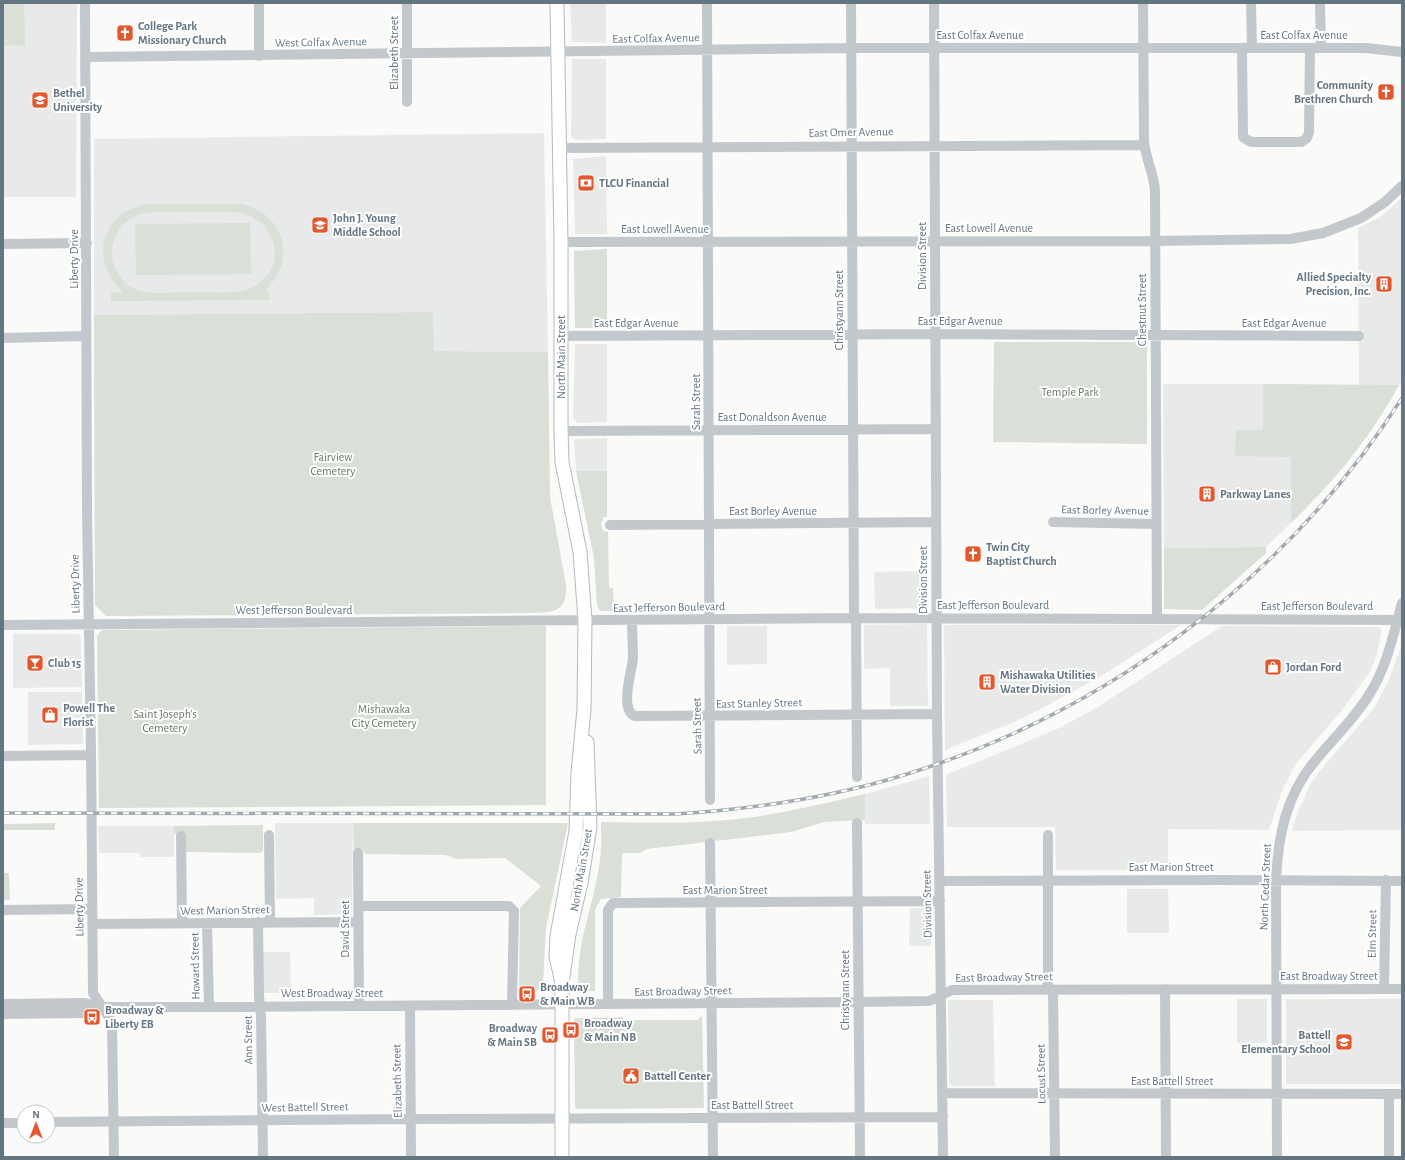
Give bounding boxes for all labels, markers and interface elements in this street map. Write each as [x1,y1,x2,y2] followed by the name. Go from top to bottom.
[388,16,400,90] street label: Elizabeth Street
[138,20,226,47] place label: College Park Missionary Church
[115,23,135,43] church icon: College Park Missionary Church
[936,29,1024,41] street label: East Colfax Avenue
[1260,29,1348,41] street label: East Colfax Avenue
[612,31,700,45] street label: East Colfax Avenue
[275,35,367,49] street label: West Colfax Avenue
[1294,79,1374,105] place label: Community Brethren Church
[1376,82,1396,102] church icon: Community Brethren Church
[53,87,103,114] place label: Bethel University
[30,90,50,110] school or university icon: Bethel University
[808,125,894,139] street label: East Omer Avenue
[576,173,596,193] bank icon: TLCU Financial
[599,177,669,189] place label: TLCU Financial
[333,212,401,238] place label: John J. Young Middle School
[310,215,330,235] school or university icon: John J. Young Middle School
[916,222,928,290] street label: Division Street
[945,222,1033,234] street label: East Lowell Avenue
[621,223,709,235] street label: East Lowell Avenue
[68,229,81,289] street label: Liberty Drive
[833,270,846,350] street label: Christyann Street
[1297,271,1372,297] place label: Allied Specialty Precision, Inc.
[1136,274,1148,346] street label: Chestnut Street
[1374,274,1394,294] building icon: Allied Specialty Precision, Inc.
[555,315,567,399] street label: North Main Street
[918,315,1002,327] street label: East Edgar Avenue
[594,317,678,329] street label: East Edgar Avenue
[1242,317,1326,329] street label: East Edgar Avenue
[690,374,702,430] street label: Sarah Street
[1041,386,1099,398] park label: Temple Park
[717,411,827,423] street label: East Donaldson Avenue
[310,451,356,478] park label: Fairview Cemetery
[1197,484,1217,504] building icon: Parkway Lanes
[1220,488,1291,501] place label: Parkway Lanes
[1061,503,1149,518] street label: East Borley Avenue
[729,505,817,518] street label: East Borley Avenue
[986,541,1057,567] place label: Twin City Baptist Church
[963,544,983,564] church icon: Twin City Baptist Church
[917,546,929,614] street label: Division Street
[68,554,83,614] street label: Liberty Drive
[937,599,1049,611] street label: East Jefferson Boulevard
[613,600,725,614] street label: East Jefferson Boulevard
[1261,600,1373,612] street label: East Jefferson Boulevard
[235,604,353,616] street label: West Jefferson Boulevard
[25,653,45,673] bar icon: Club 15
[48,657,81,669] place label: Club 15
[1263,657,1283,677] shop icon: Jordan Ford
[1286,661,1342,673] place label: Jordan Ford
[1000,669,1096,695] place label: Mishawaka Utilities Water Division
[977,672,997,692] building icon: Mishawaka Utilities Water Division
[716,696,802,711] street label: East Stanley Street
[691,697,703,754] street label: Sarah Street
[63,702,116,728] place label: Powell The Florist
[351,703,417,730] park label: Mishawaka City Cemetery
[40,705,60,725] shop icon: Powell The Florist
[133,708,197,735] park label: Saint Joseph's Cemetery
[568,827,594,912] street label: North Main Street
[1257,843,1273,931] street label: North Cedar Street
[1128,861,1214,873] street label: East Marion Street
[920,870,934,938] street label: Division Street
[72,877,87,937] street label: Liberty Drive
[682,884,768,896] street label: East Marion Street
[339,900,351,958] street label: David Street
[180,903,270,917] street label: West Marion Street
[1366,909,1378,958] street label: Elm Street
[188,932,202,1000] street label: Howard Street
[839,950,852,1030] street label: Christyann Street
[955,970,1053,985] street label: East Broadway Street
[1280,970,1378,983] street label: East Broadway Street
[540,981,595,1007] place label: Broadway & Main WB
[517,984,537,1004] bus stop icon: Broadway & Main WB
[634,984,732,999] street label: East Broadway Street
[281,987,383,1000] street label: West Broadway Street
[105,1004,164,1031] place label: Broadway & Liberty EB
[82,1007,102,1027] bus stop icon: Broadway & Liberty EB
[242,1015,254,1065] street label: Ann Street
[584,1017,636,1043] place label: Broadway & Main NB
[561,1020,581,1040] bus stop icon: Broadway & Main NB
[487,1022,538,1048] place label: Broadway & Main SB
[540,1025,560,1045] bus stop icon: Broadway & Main SB
[1241,1029,1331,1056] place label: Battell Elementary School
[1334,1032,1354,1052] school or university icon: Battell Elementary School
[390,1044,404,1118] street label: Elizabeth Street
[1034,1044,1048,1104] street label: Locust Street
[621,1066,641,1086] public building icon: Battell Center
[644,1070,711,1082] place label: Battell Center
[1131,1075,1213,1087] street label: East Battell Street
[711,1099,793,1111] street label: East Battell Street
[261,1100,349,1114] street label: West Battell Street
[16,1104,56,1144] north arrow
[32,1109,40,1120] text: N

